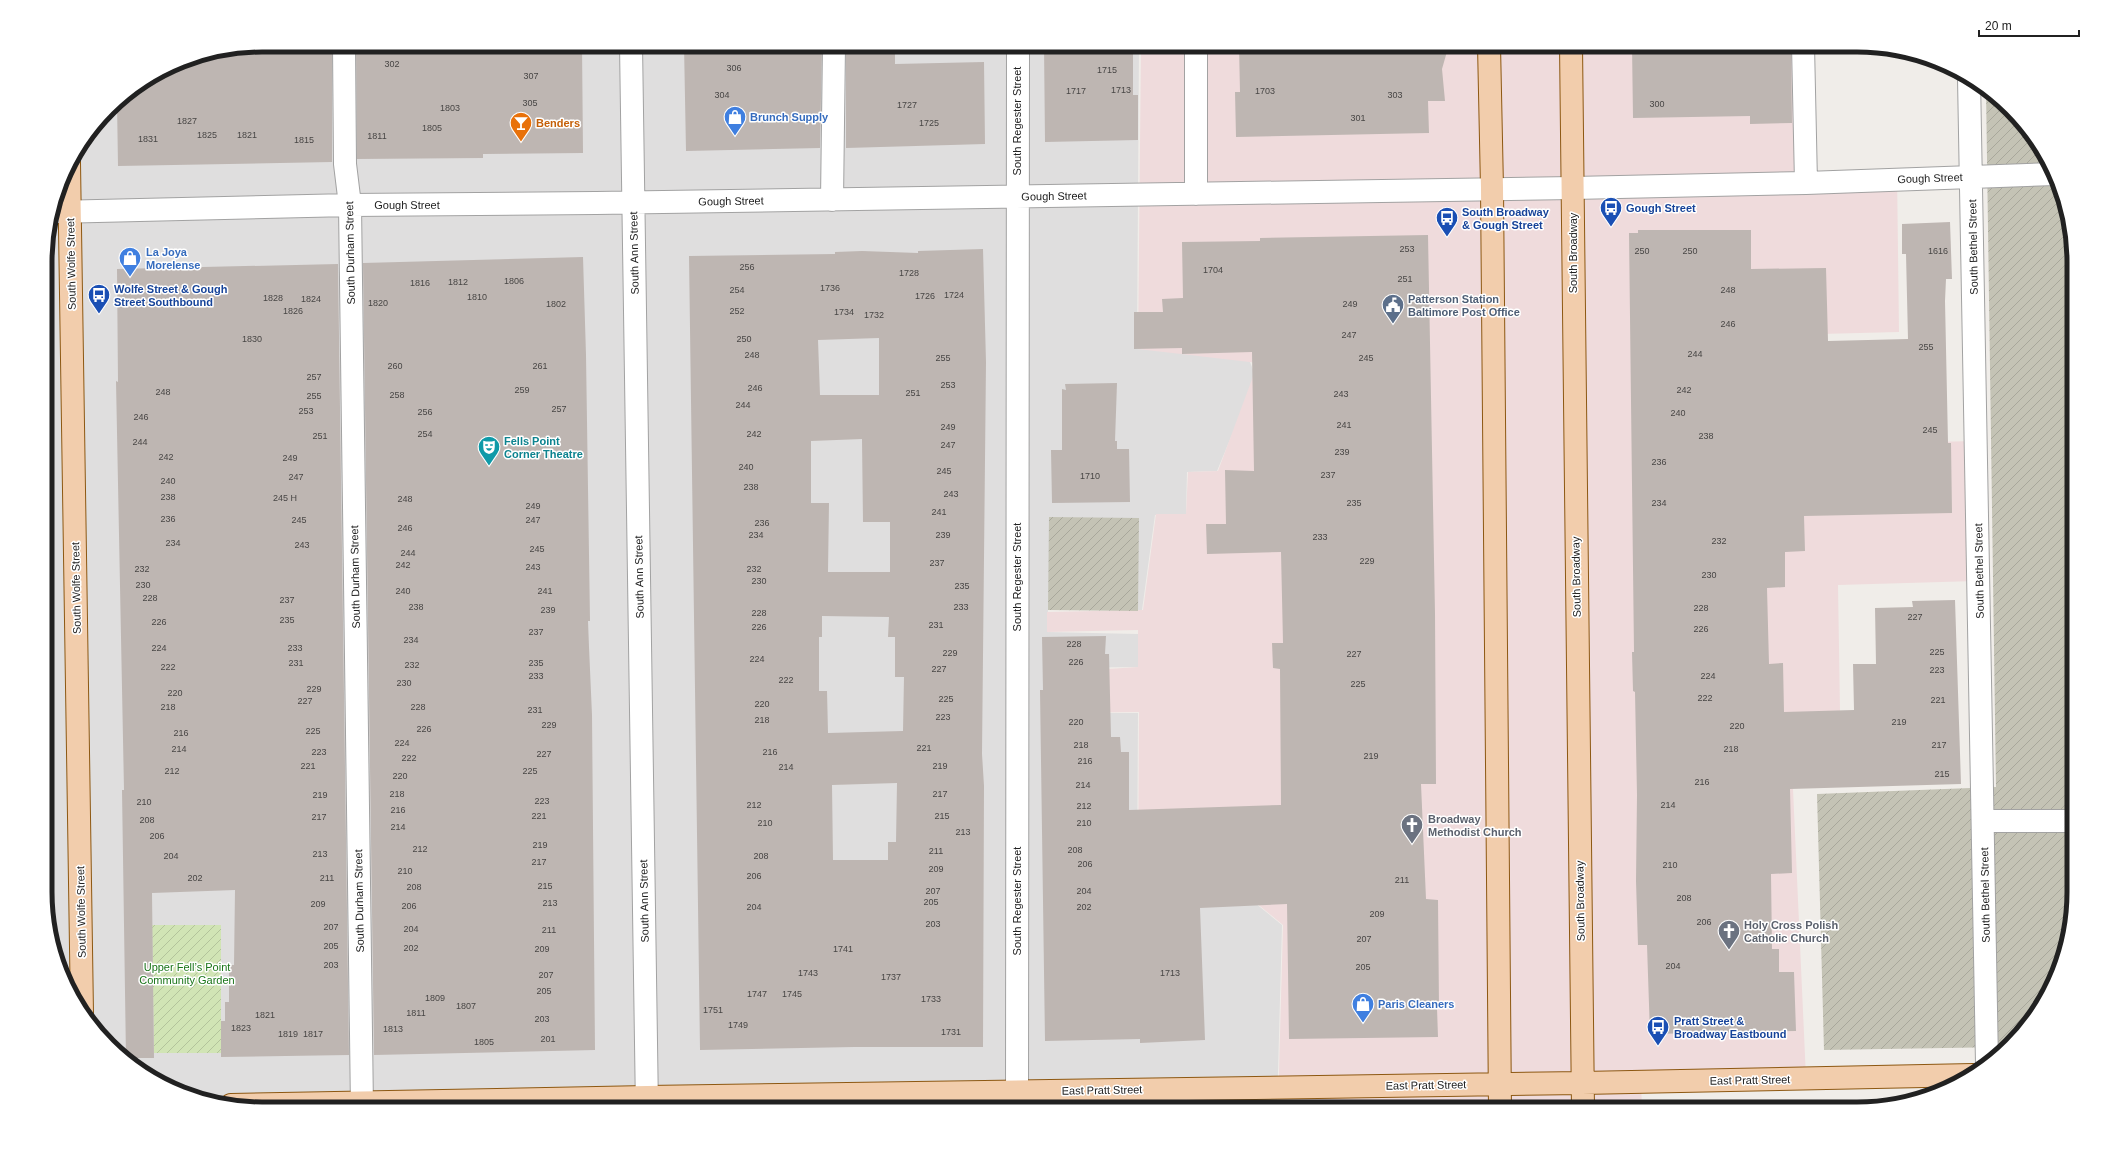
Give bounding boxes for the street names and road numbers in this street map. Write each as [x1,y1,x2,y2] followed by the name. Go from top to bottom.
[1011,67,1023,175] street label: South Regester Street
[1897,171,1963,185] street label: Gough Street
[1021,189,1087,203] street label: Gough Street
[698,194,764,208] street label: Gough Street
[374,199,440,211] street label: Gough Street
[1966,199,1980,295] street label: South Bethel Street
[343,201,357,305] street label: South Durham Street
[627,211,641,295] street label: South Ann Street
[1567,212,1579,293] street label: South Broadway
[64,218,78,310] street label: South Wolfe Street
[1011,523,1023,631] street label: South Regester Street
[1972,523,1986,619] street label: South Bethel Street
[348,525,362,629] street label: South Durham Street
[632,535,646,619] street label: South Ann Street
[1569,536,1583,617] street label: South Broadway
[69,542,83,634] street label: South Wolfe Street
[1011,847,1023,955] street label: South Regester Street
[1978,847,1992,943] street label: South Bethel Street
[352,849,366,953] street label: South Durham Street
[637,859,651,943] street label: South Ann Street
[1573,860,1587,941] street label: South Broadway
[74,866,88,958] street label: South Wolfe Street
[1710,1073,1790,1087] street label: East Pratt Street
[1386,1078,1466,1092] street label: East Pratt Street
[1062,1083,1142,1097] street label: East Pratt Street

